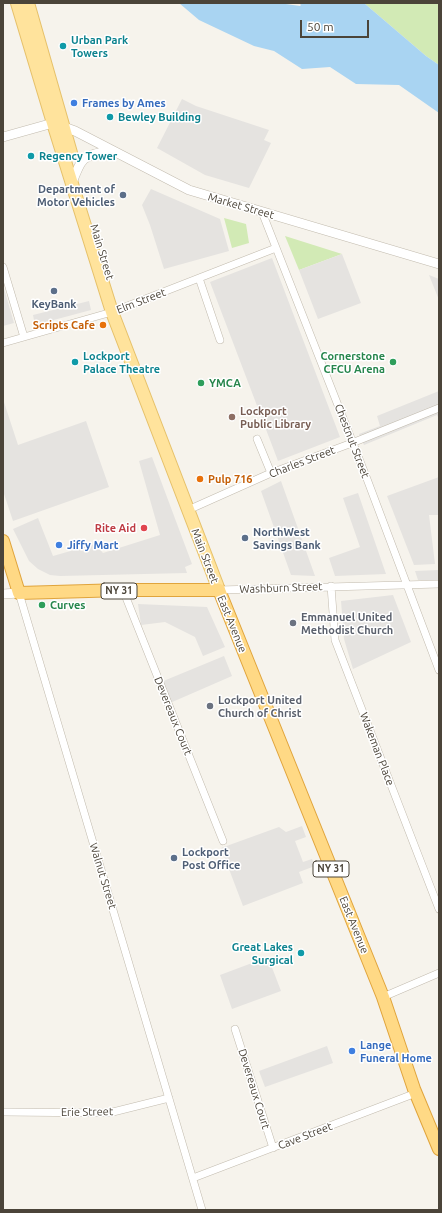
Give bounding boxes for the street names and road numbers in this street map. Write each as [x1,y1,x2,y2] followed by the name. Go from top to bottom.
[206,190,276,222] street label: Market Street
[87,223,117,281] street label: Main Street
[114,286,168,316] street label: Elm Street
[332,402,372,480] street label: Chestnut Street
[267,443,337,481] street label: Charles Street
[189,527,221,585] street label: Main Street
[239,580,323,596] street label: Washburn Street
[101,583,137,599] road number: NY 31
[215,593,249,655] street label: East Avenue
[151,675,195,757] street label: Devereaux Court
[357,711,397,787] street label: Wakeman Place
[87,841,119,911] street label: Walnut Street
[313,861,349,877] road number: NY 31
[337,894,371,956] street label: East Avenue
[235,1047,273,1131] street label: Devereaux Court
[61,1105,113,1119] street label: Erie Street
[276,1120,334,1152] street label: Cave Street

